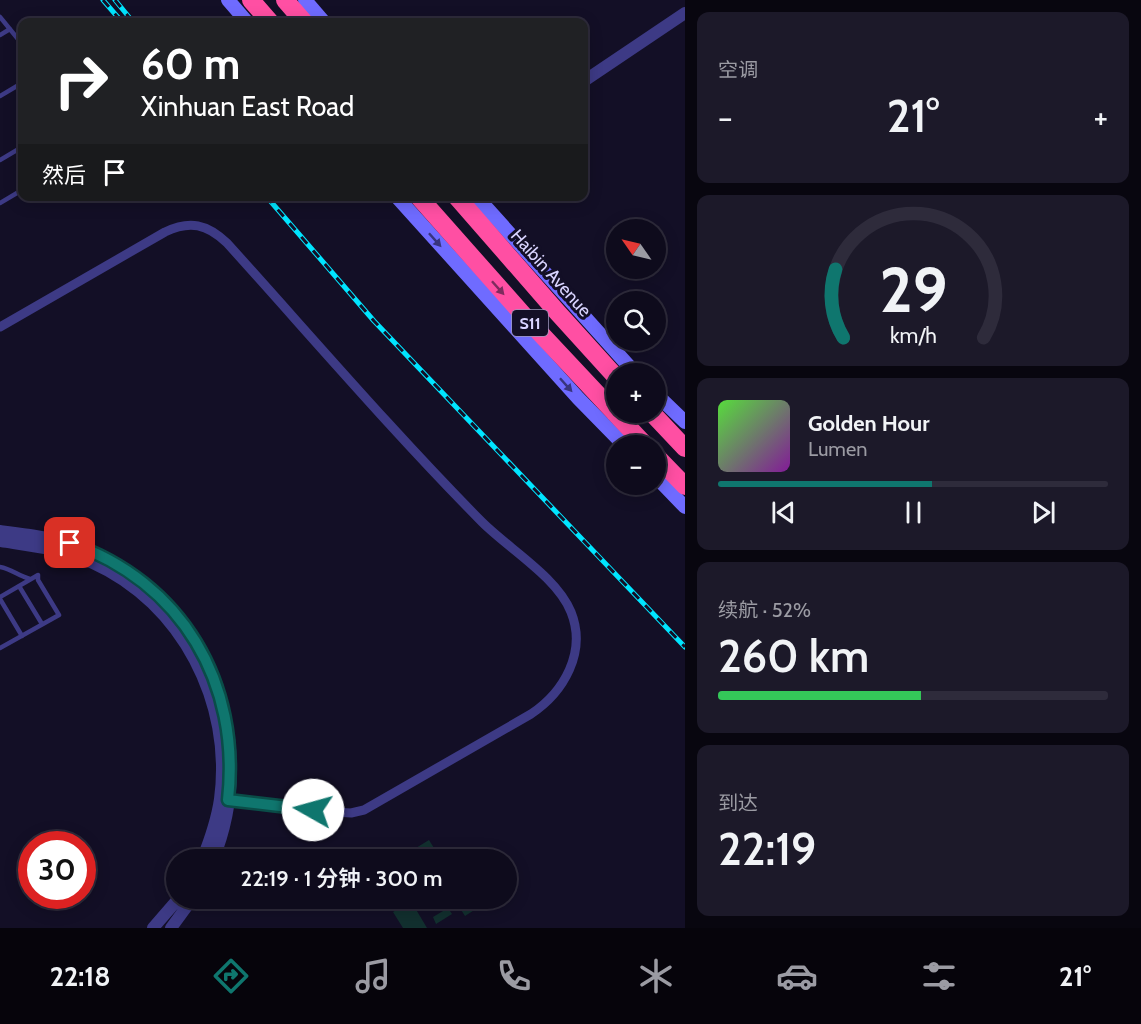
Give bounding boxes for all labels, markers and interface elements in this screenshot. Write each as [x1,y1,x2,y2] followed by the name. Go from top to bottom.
[141,38,240,90] text: 60 m
[42,42,120,120] icon: right
[718,58,758,82] text: 空调
[887,89,939,143] text: 21°
[141,90,354,123] text: Xinhuan East Road
[718,97,733,137] text: −
[1093,97,1108,137] text: +
[98,156,131,189] icon: arrive
[42,162,86,189] text: 然后
[606,219,666,279] north arrow
[606,219,666,495] map controls
[506,225,596,321] street label: Haibin Avenue
[428,232,441,247] one-way arrow
[879,252,947,328] text: 29
[491,280,505,295] one-way arrow
[606,291,666,351] button: search
[512,310,548,336] road number: S11
[890,322,936,348] text: km/h
[606,363,666,423] button: +
[559,377,573,392] one-way arrow
[808,410,929,437] text: Golden Hour
[606,435,666,495] button: −
[808,437,867,461] text: Lumen
[767,496,800,529] icon: previous
[897,496,930,529] icon: pause
[1027,496,1060,529] icon: next
[44,517,95,568] pin
[53,526,86,559] icon: arrive
[718,598,811,622] text: 续航 · 52%
[718,629,869,683] text: 260 km
[281,778,345,842] position arrow
[718,791,758,815] text: 到达
[718,822,816,876] text: 22:19
[18,831,96,909] speed limit sign: 30
[241,865,442,892] text: 22:19 · 1 分钟 · 300 m
[210,955,252,997] icon: directions
[352,955,394,997] icon: music
[493,955,535,997] icon: phone
[635,955,677,997] icon: climate
[776,955,818,997] icon: car
[918,955,960,997] icon: filters
[50,960,111,993] text: 22:18
[1059,960,1091,993] text: 21°

